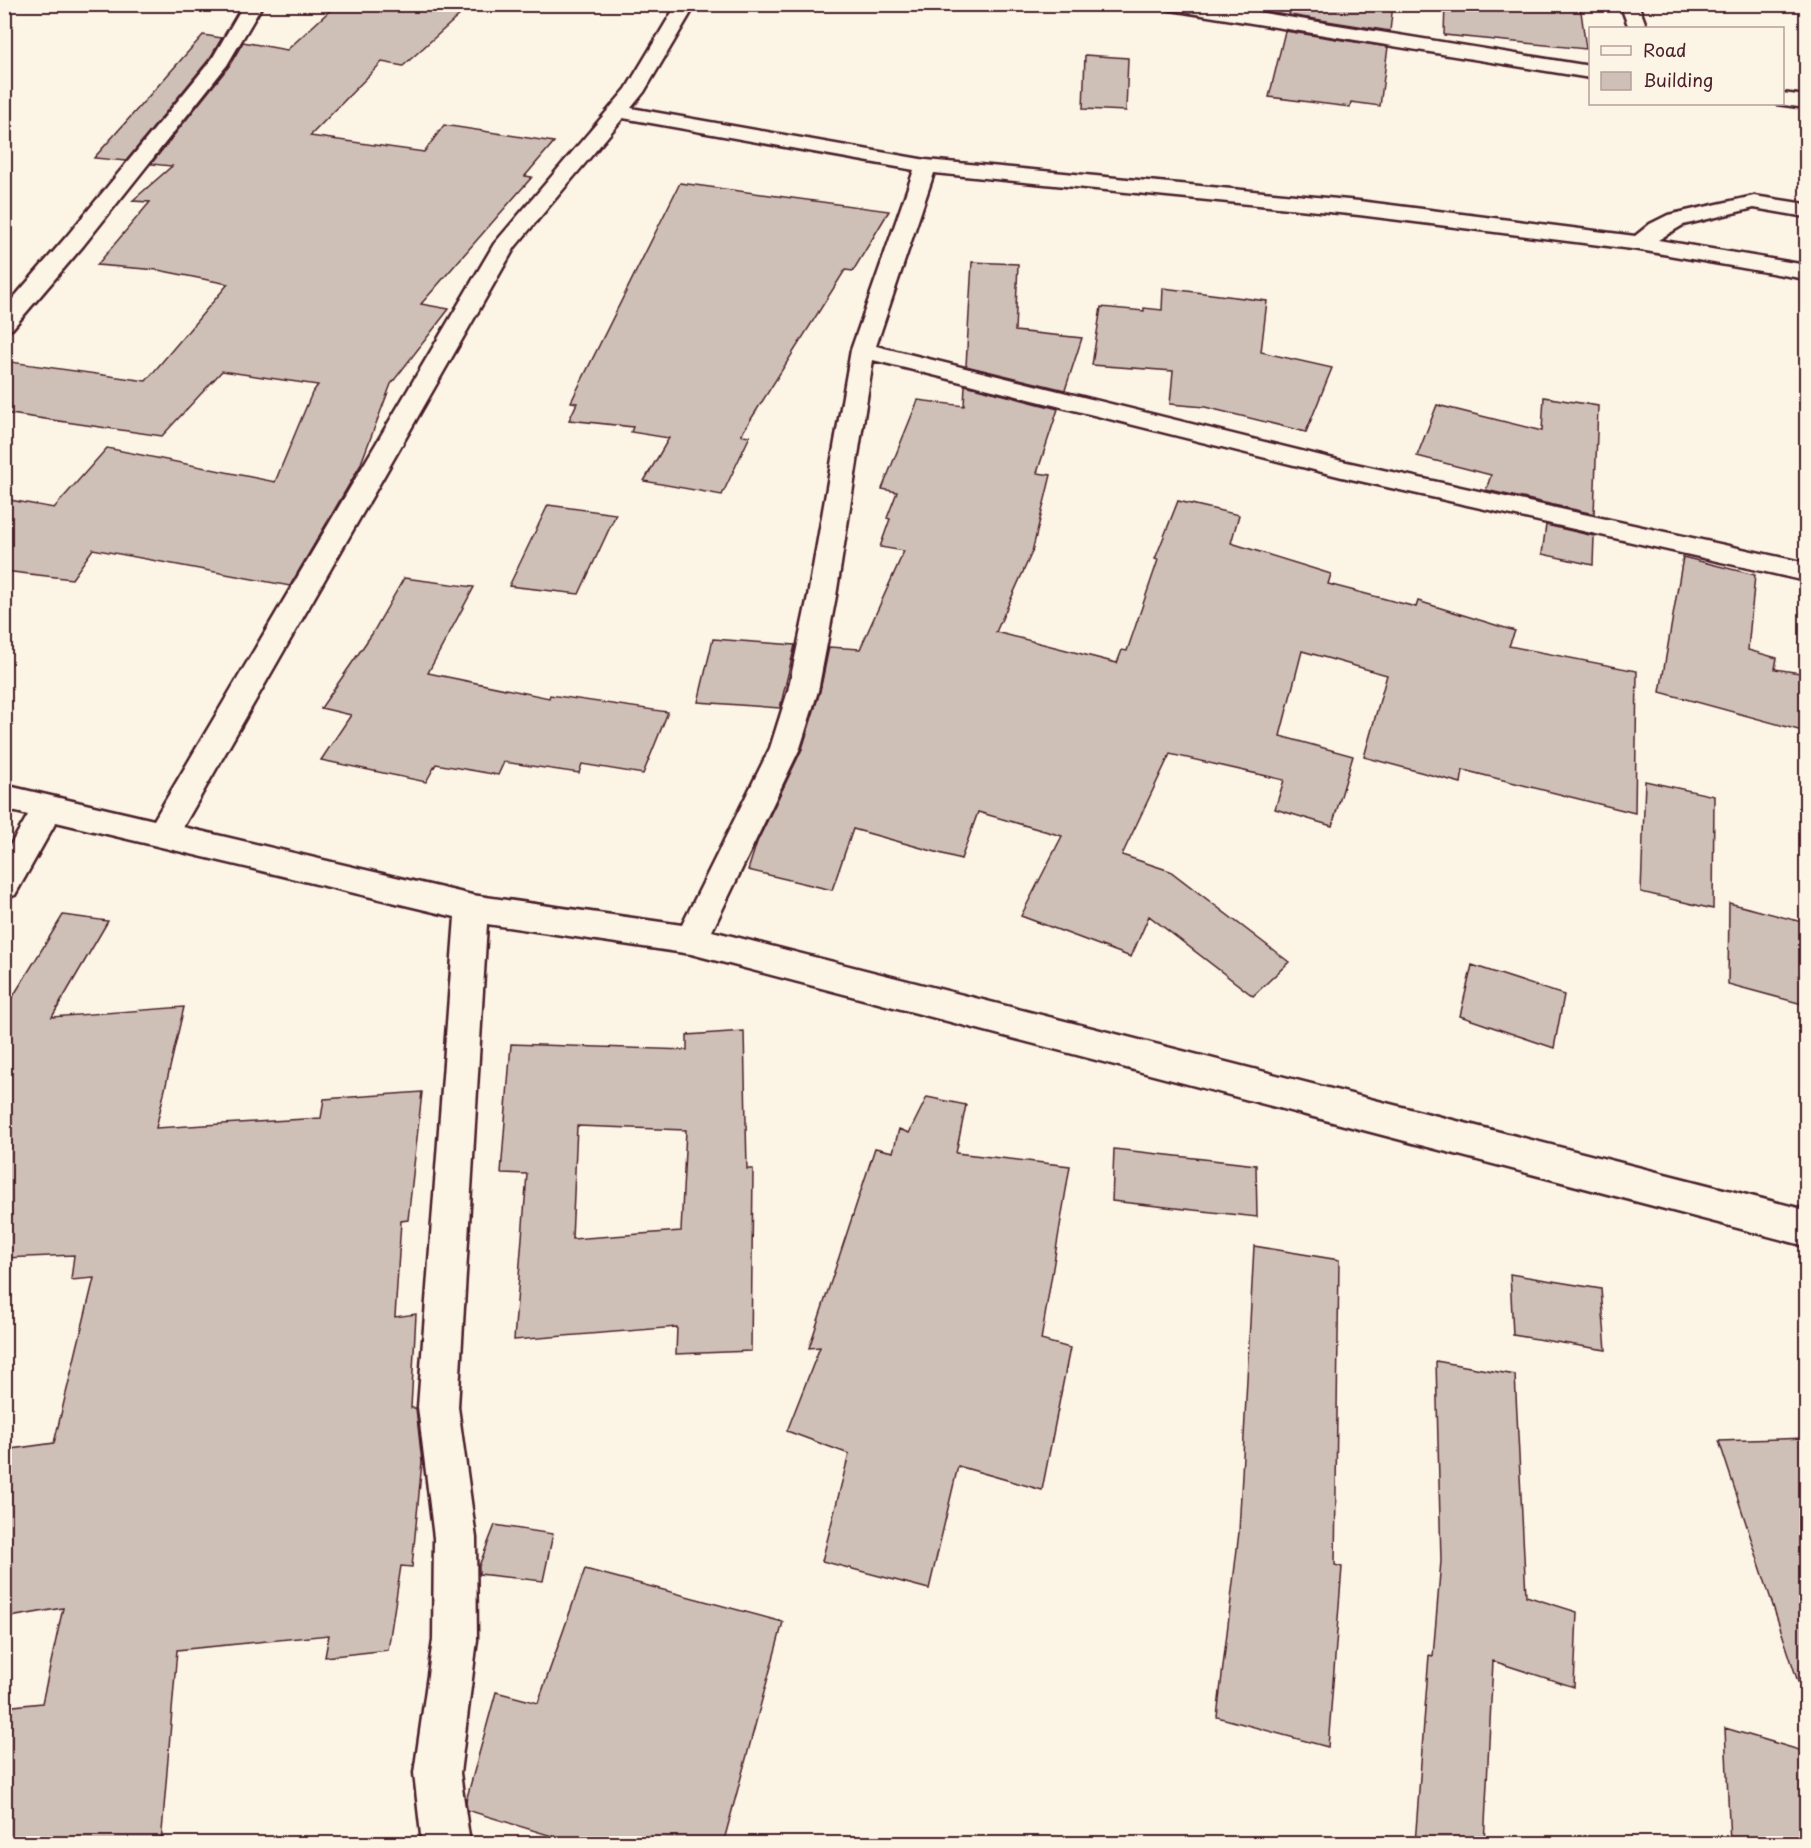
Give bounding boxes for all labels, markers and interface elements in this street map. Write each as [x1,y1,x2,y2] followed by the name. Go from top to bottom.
[1589,27,1784,105] legend
[1643,36,1687,63] text: Road
[1643,66,1713,93] text: Building

